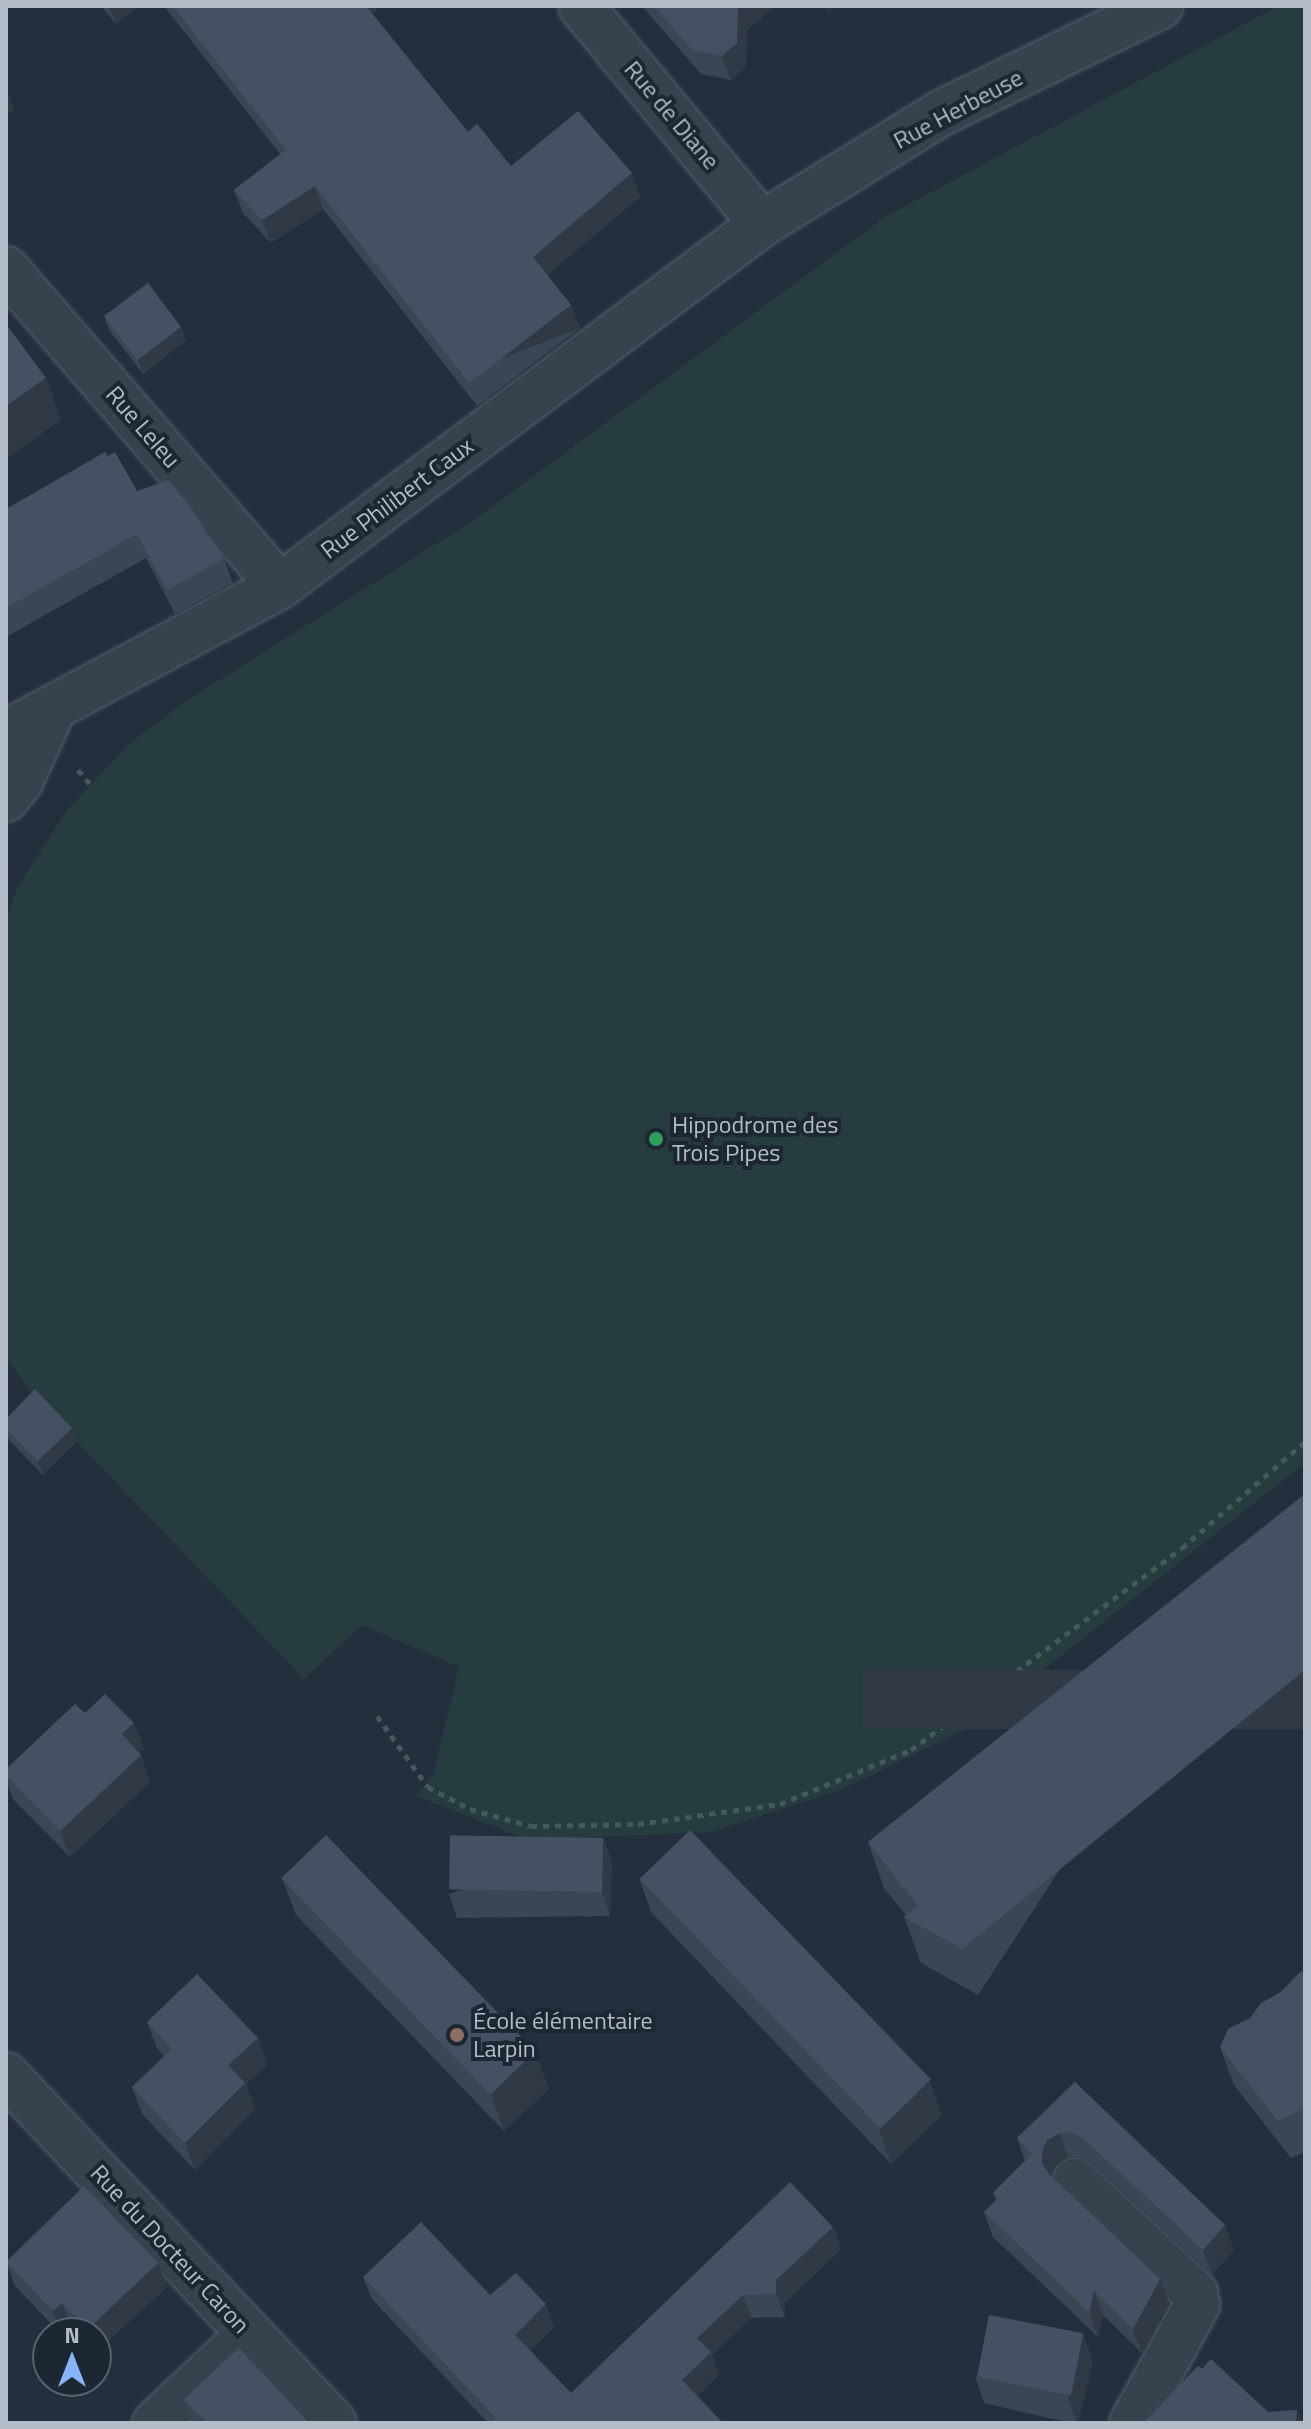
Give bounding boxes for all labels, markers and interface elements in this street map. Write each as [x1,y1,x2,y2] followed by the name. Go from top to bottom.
[618,55,726,175] street label: Rue de Diane
[888,63,1028,155] street label: Rue Herbeuse
[100,380,186,474] street label: Rue Leleu
[315,431,479,565] street label: Rue Philibert Caux
[672,1111,838,1167] place label: Hippodrome des Trois Pipes
[647,1130,665,1148] marker: Hippodrome des Trois Pipes
[473,2007,653,2063] place label: École élémentaire Larpin
[448,2026,466,2044] marker: École élémentaire Larpin
[85,2159,255,2339] street label: Rue du Docteur Caron
[32,2317,112,2397] north arrow
[64,2318,80,2352] text: N

